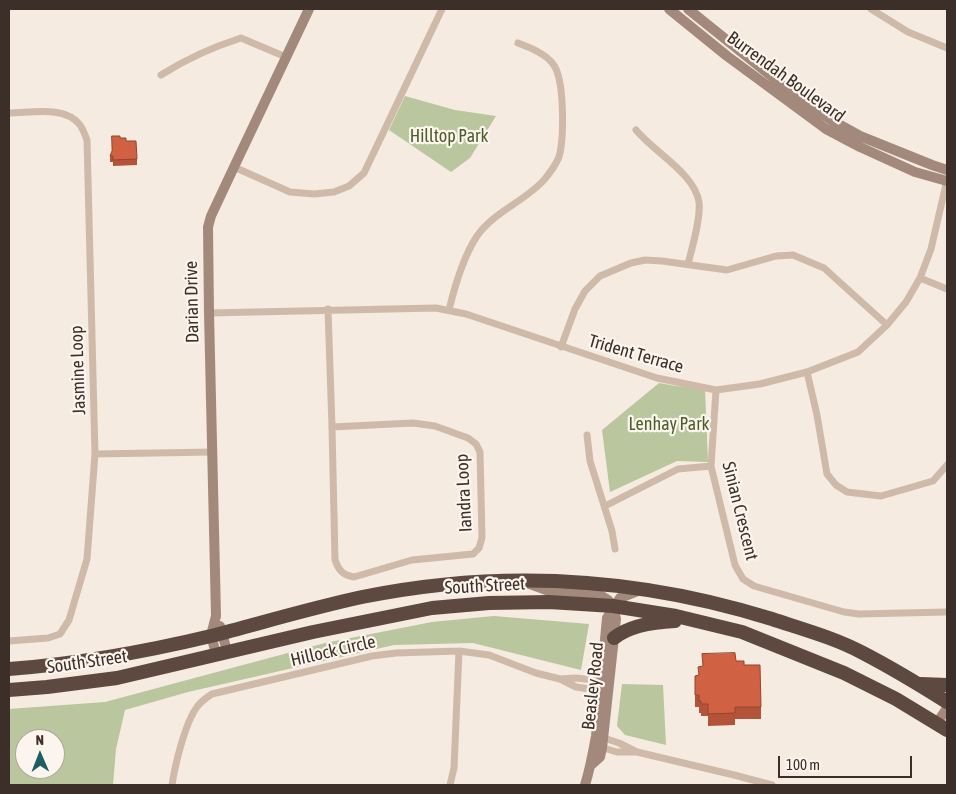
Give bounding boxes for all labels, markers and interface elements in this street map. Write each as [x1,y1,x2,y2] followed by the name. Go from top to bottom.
[723,27,849,127] street label: Burrendah Boulevard
[410,125,488,147] park label: Hilltop Park
[180,261,204,343] street label: Darian Drive
[66,325,90,415] street label: Jasmine Loop
[586,330,686,378] street label: Trident Terrace
[629,413,709,435] park label: Lenhay Park
[451,453,477,533] street label: Iandra Loop
[717,459,763,563] street label: Sinian Crescent
[444,573,526,599] street label: South Street
[288,631,378,671] street label: Hillock Circle
[578,641,608,731] street label: Beasley Road
[46,646,128,678] street label: South Street
[15,729,65,779] north arrow
[35,732,44,748] text: N
[781,746,915,778] scale bar
[786,756,820,773] text: 100 m

